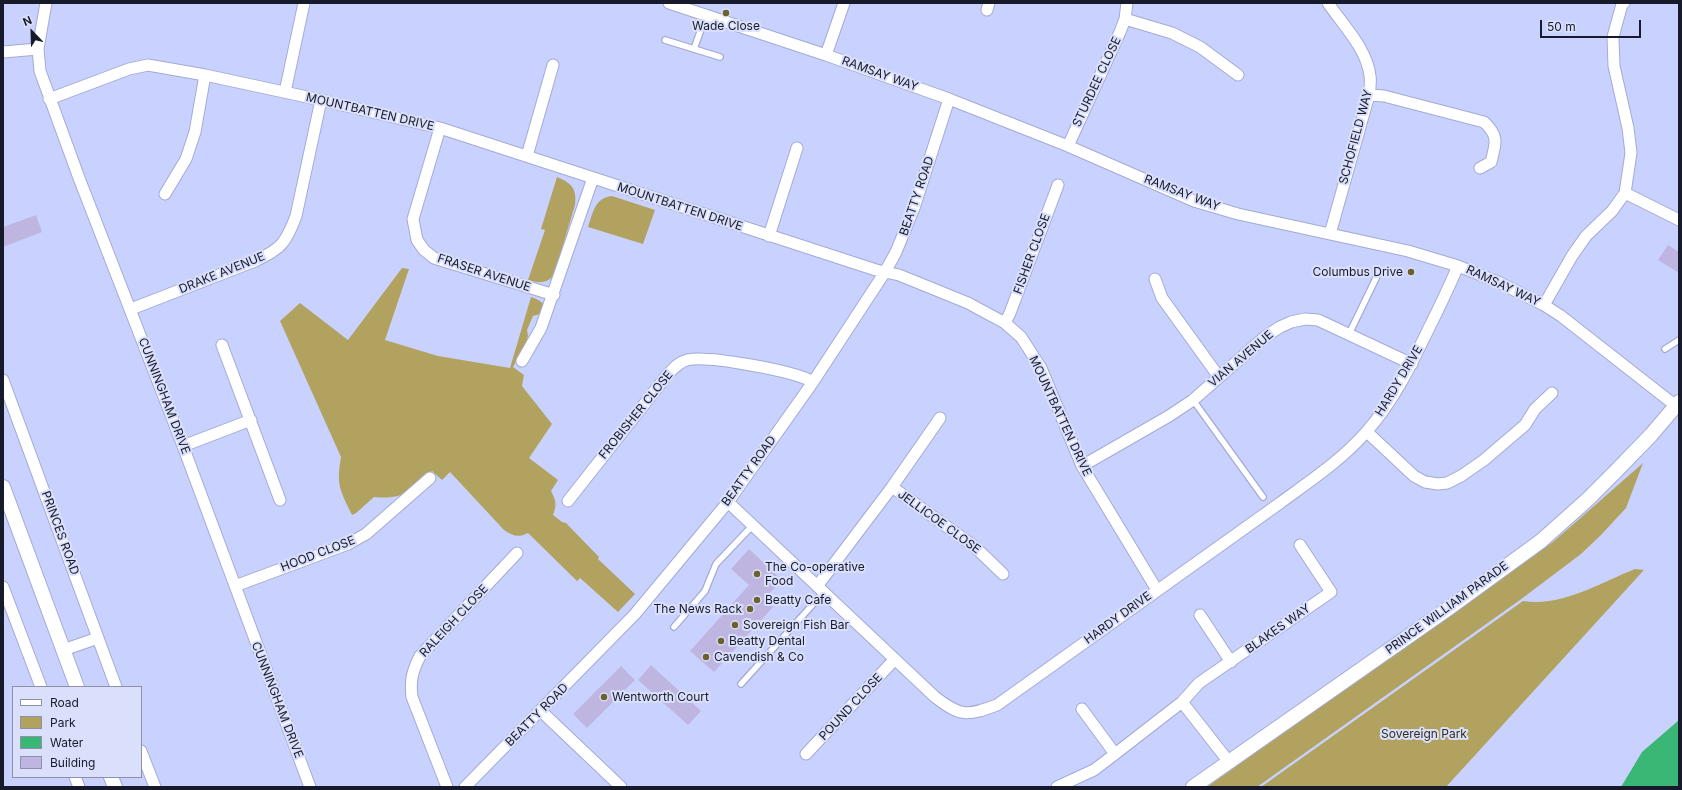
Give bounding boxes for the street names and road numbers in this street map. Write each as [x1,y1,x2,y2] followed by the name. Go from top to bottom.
[1070,35,1124,129] street label: STURDEE CLOSE
[840,54,920,94] street label: RAMSAY WAY
[1336,88,1376,186] street label: SCHOFIELD WAY
[305,90,435,134] street label: MOUNTBATTEN DRIVE
[897,154,937,238] street label: BEATTY ROAD
[1142,172,1222,214] street label: RAMSAY WAY
[615,180,745,234] street label: MOUNTBATTEN DRIVE
[1011,212,1053,296] street label: FISHER CLOSE
[177,249,267,297] street label: DRAKE AVENUE
[436,251,532,295] street label: FRASER AVENUE
[1464,263,1542,309] street label: RAMSAY WAY
[1206,328,1276,390] street label: VIAN AVENUE
[135,336,193,456] street label: CUNNINGHAM DRIVE
[1372,343,1426,419] street label: HARDY DRIVE
[1026,354,1094,478] street label: MOUNTBATTEN DRIVE
[596,368,676,462] street label: FROBISHER CLOSE
[719,433,779,509] street label: BEATTY ROAD
[895,487,983,557] street label: JELLICOE CLOSE
[38,489,82,577] street label: PRINCES ROAD
[279,533,357,575] street label: HOOD CLOSE
[1383,559,1511,657] street label: PRINCE WILLIAM PARADE
[417,582,491,660] street label: RALEIGH CLOSE
[1081,589,1155,647] street label: HARDY DRIVE
[1243,601,1313,657] street label: BLAKES WAY
[248,640,306,760] street label: CUNNINGHAM DRIVE
[816,671,886,743] street label: POUND CLOSE
[503,681,571,749] street label: BEATTY ROAD

